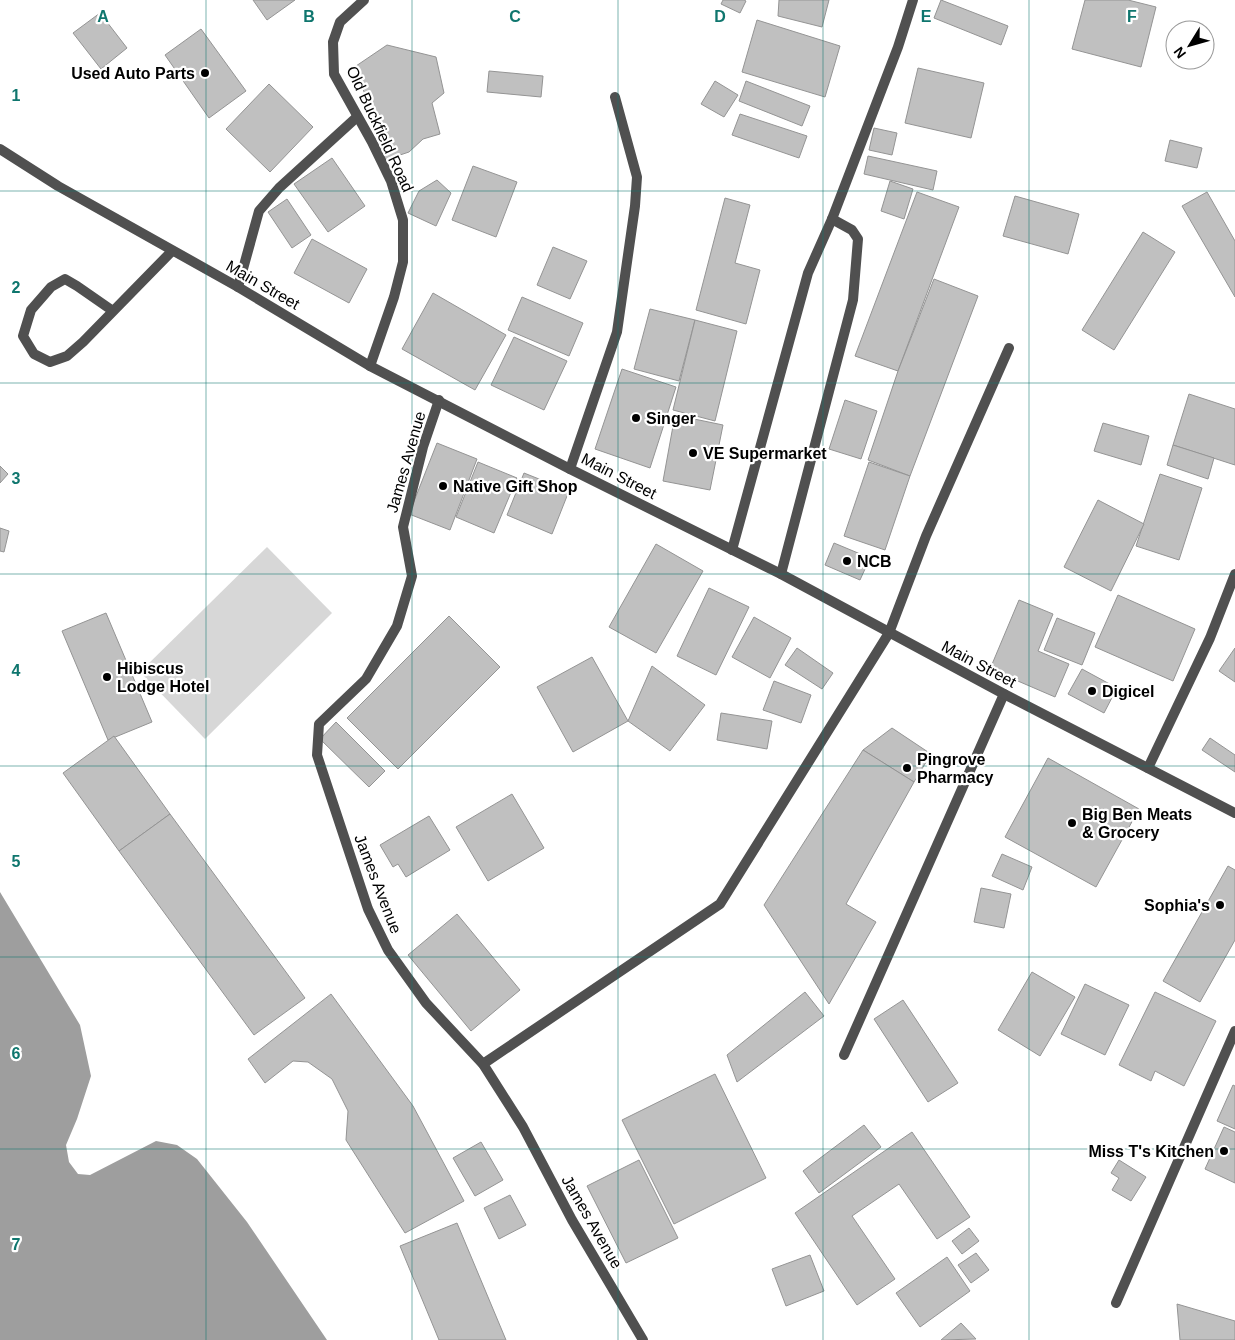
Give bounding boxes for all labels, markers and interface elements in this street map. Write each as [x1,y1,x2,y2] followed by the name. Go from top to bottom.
[97,8,109,25] text: A
[303,8,315,25] text: B
[509,8,521,25] text: C
[714,8,726,25] text: D
[921,8,932,25] text: E
[1127,8,1137,25] text: F
[1165,20,1215,70] north arrow
[1170,44,1189,62] text: N
[343,63,417,195] street label: Old Buckfield Road
[71,65,195,82] place label: Used Auto Parts
[199,67,211,79] marker: Used Auto Parts
[12,87,21,104] text: 1
[223,257,303,313] street label: Main Street
[12,279,21,296] text: 2
[383,409,429,515] street label: James Avenue
[646,410,696,427] place label: Singer
[630,412,642,424] marker: Singer
[703,445,827,462] place label: VE Supermarket
[687,447,699,459] marker: VE Supermarket
[579,450,660,502] street label: Main Street
[12,470,21,487] text: 3
[453,478,578,495] place label: Native Gift Shop
[437,480,449,492] marker: Native Gift Shop
[857,553,892,570] place label: NCB
[841,555,853,567] marker: NCB
[939,637,1020,691] street label: Main Street
[117,660,209,695] place label: Hibiscus Lodge Hotel
[12,662,21,679] text: 4
[101,671,113,683] marker: Hibiscus Lodge Hotel
[1102,683,1154,700] place label: Digicel
[1086,685,1098,697] marker: Digicel
[917,751,994,786] place label: Pingrove Pharmacy
[901,762,913,774] marker: Pingrove Pharmacy
[1082,806,1192,841] place label: Big Ben Meats & Grocery
[1066,817,1078,829] marker: Big Ben Meats & Grocery
[351,832,405,936] street label: James Avenue
[12,853,21,870] text: 5
[1144,897,1210,914] place label: Sophia's
[1214,899,1226,911] marker: Sophia's
[12,1045,21,1062] text: 6
[1088,1143,1214,1160] place label: Miss T's Kitchen
[1218,1145,1230,1157] marker: Miss T's Kitchen
[558,1172,626,1272] street label: James Avenue
[12,1236,21,1253] text: 7

